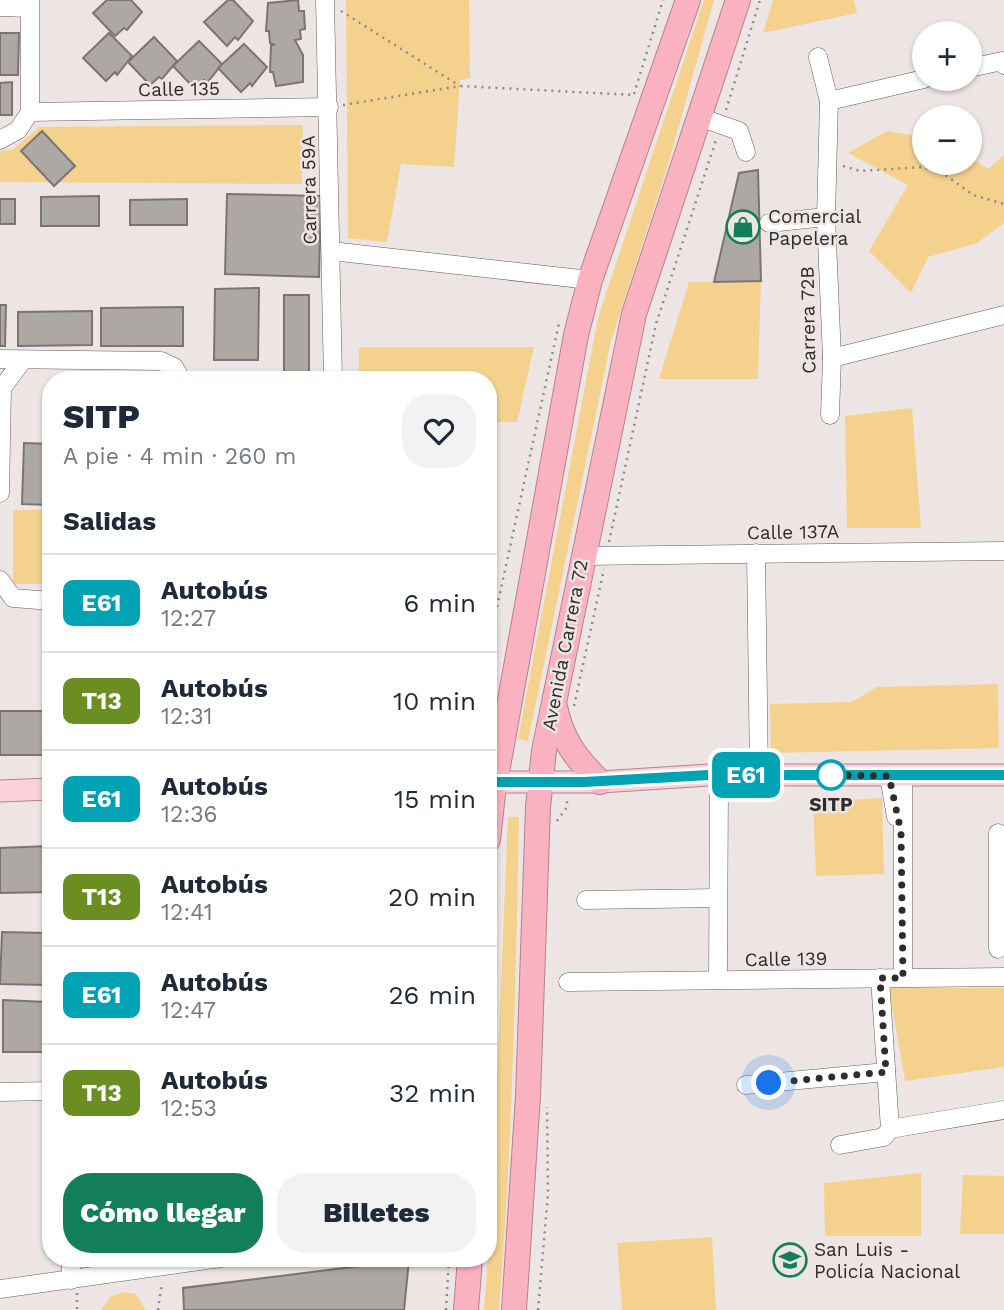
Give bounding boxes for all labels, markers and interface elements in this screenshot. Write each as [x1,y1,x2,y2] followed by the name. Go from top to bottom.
[912,21,982,175] map controls
[912,21,982,91] button: +
[138,77,220,101] street label: Calle 135
[912,105,982,175] button: −
[297,135,321,245] street label: Carrera 59A
[768,205,861,250] place label: Comercial Papelera
[724,208,762,246] shop icon: Comercial Papelera
[796,266,820,374] street label: Carrera 72B
[402,394,476,468] button: heart
[63,397,140,436] text: SITP
[63,443,296,470] text: A pie · 4 min · 260 m
[63,506,156,536] text: Salidas
[747,520,840,544] street label: Calle 137A
[537,558,593,732] street label: Avenida Carrera 72
[161,575,268,605] text: Autobús
[404,588,476,618] text: 6 min
[82,589,121,617] text: E61
[161,605,216,632] text: 12:27
[161,673,268,703] text: Autobús
[393,686,476,716] text: 10 min
[81,687,122,715] text: T13
[161,703,213,730] text: 12:31
[706,752,786,798] line badge: E61
[816,760,846,790] marker: SITP
[726,761,766,789] text: E61
[161,771,268,801] text: Autobús
[394,784,476,814] text: 15 min
[82,785,121,813] text: E61
[809,793,853,816] place label: SITP
[161,801,218,828] text: 12:36
[161,869,268,899] text: Autobús
[388,882,476,912] text: 20 min
[81,883,122,911] text: T13
[161,899,213,926] text: 12:41
[744,947,828,971] street label: Calle 139
[161,967,268,997] text: Autobús
[388,980,476,1010] text: 26 min
[82,981,121,1009] text: E61
[161,997,216,1024] text: 12:47
[161,1065,268,1095] text: Autobús
[751,1065,786,1100] your location
[389,1078,476,1108] text: 32 min
[81,1079,122,1107] text: T13
[161,1095,217,1122] text: 12:53
[63,1173,263,1253] button: Cómo llegar
[277,1173,476,1253] button: Billetes
[814,1238,960,1283] place label: San Luis - Policía Nacional
[771,1241,809,1279] school or university icon: San Luis - Policía Nacional

